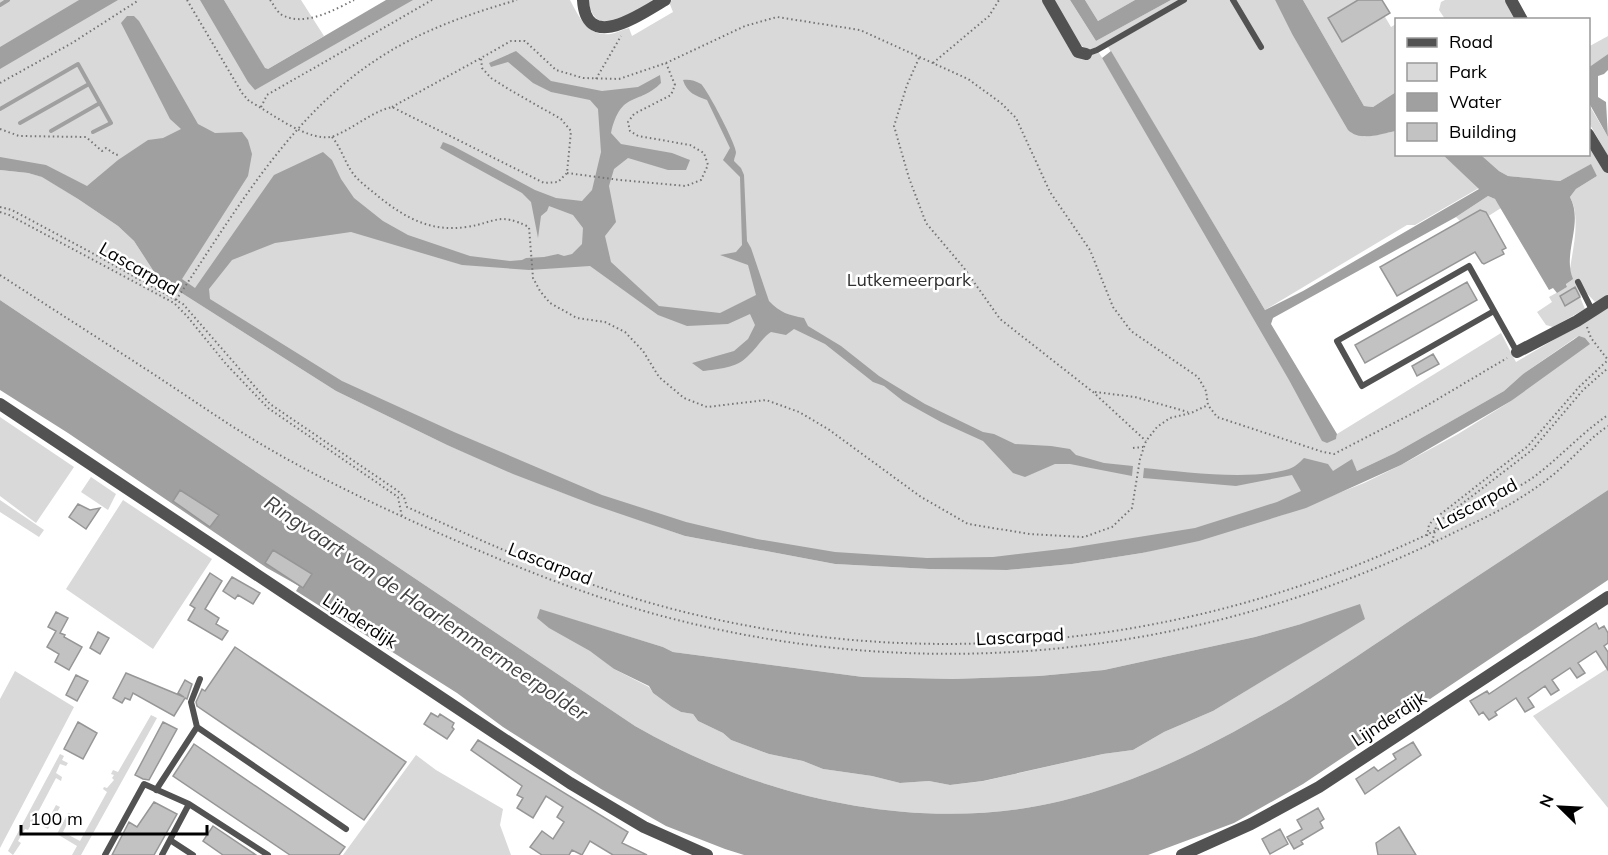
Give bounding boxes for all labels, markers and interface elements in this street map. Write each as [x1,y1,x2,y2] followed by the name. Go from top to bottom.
[1395,18,1590,156] legend
[1449,30,1493,53] text: Road
[1449,60,1488,83] text: Park
[1449,90,1502,113] text: Water
[1449,120,1517,143] text: Building
[95,237,183,301] street label: Lascarpad
[847,268,972,291] park label: Lutkemeerpark
[1432,473,1521,534] street label: Lascarpad
[260,490,593,726] water label: Ringvaart van de Haarlemmermeerpolder
[505,537,595,590] street label: Lascarpad
[319,588,403,654] street label: Lijnderdijk
[975,623,1065,650] street label: Lascarpad
[1347,686,1431,751] street label: Lijnderdijk
[1530,777,1590,837] north arrow
[1535,791,1558,810] text: N
[21,798,207,836] scale bar
[30,807,83,830] text: 100 m

